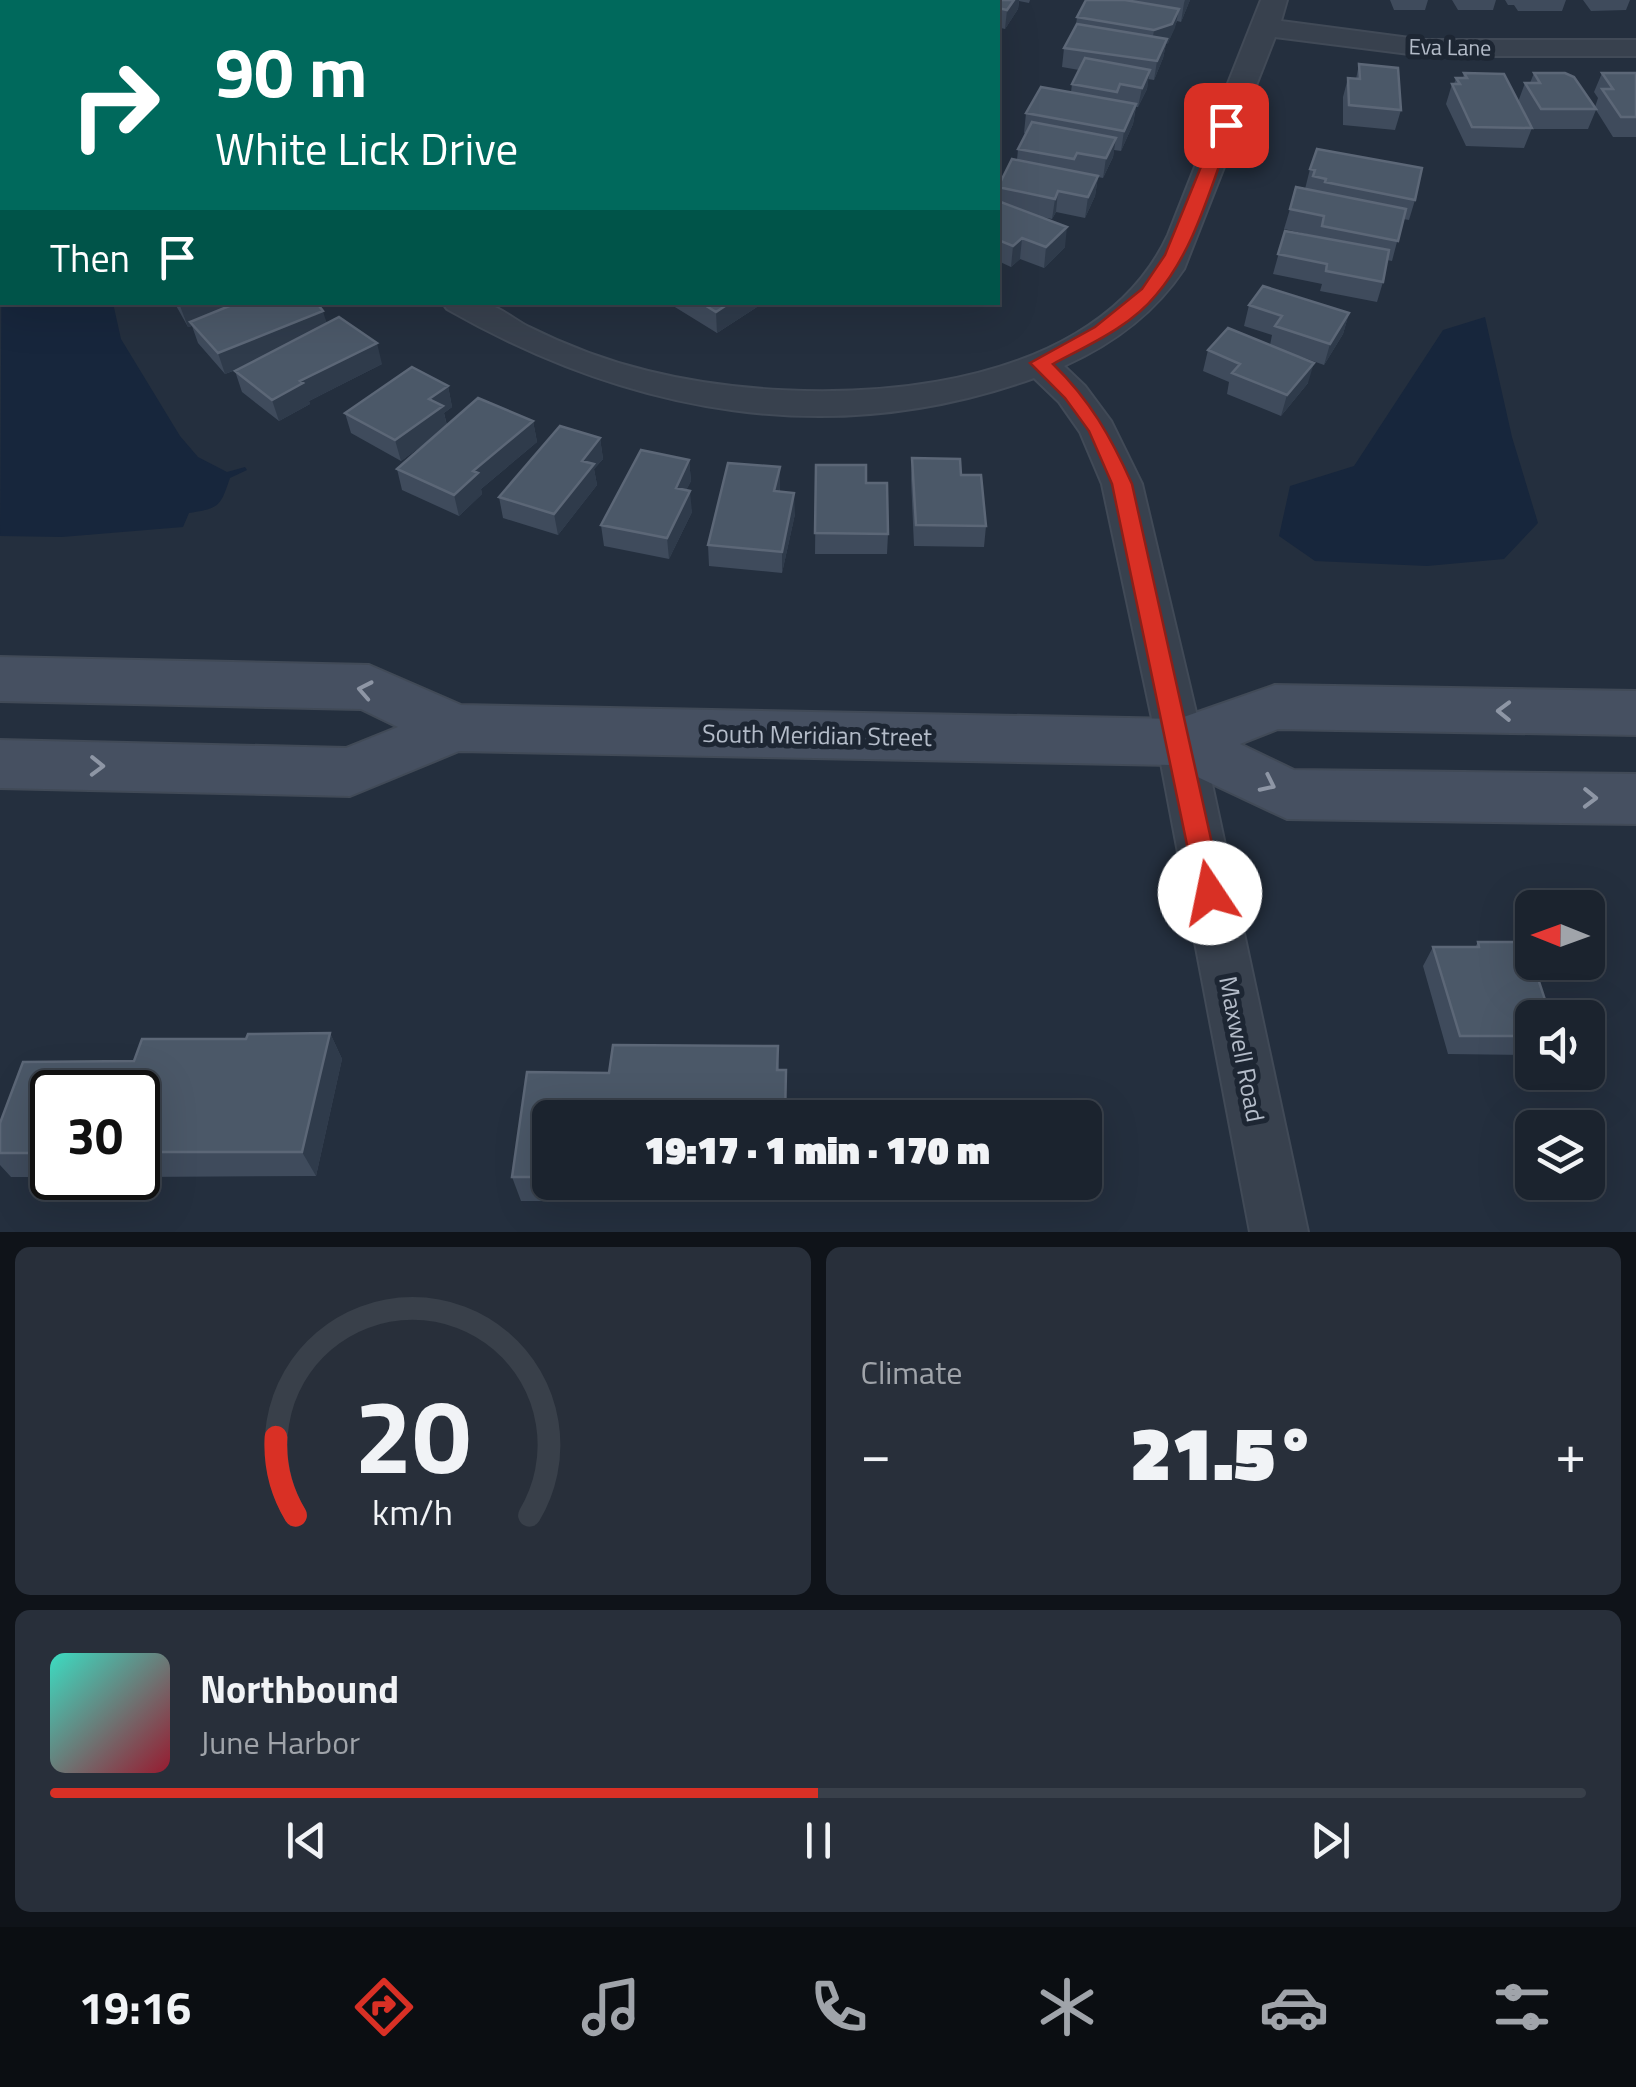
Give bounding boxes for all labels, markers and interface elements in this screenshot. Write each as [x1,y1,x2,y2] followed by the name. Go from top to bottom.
[215,18,368,124] text: 90 m
[1408,29,1492,65] street label: Eva Lane
[50,40,180,170] icon: right
[1184,83,1269,168] pin
[1199,98,1254,153] icon: arrive
[215,114,518,182] text: White Lick Drive
[50,229,130,287] text: Then
[150,230,205,285] icon: arrive
[357,680,374,702] one-way arrow
[1495,700,1511,721] one-way arrow
[702,714,933,756] street label: South Meridian Street
[90,756,106,777] one-way arrow
[1257,772,1275,792] one-way arrow
[1583,788,1599,809] one-way arrow
[1158,841,1262,945] position arrow
[1515,890,1605,980] north arrow
[1515,890,1605,1200] map controls
[1209,973,1275,1125] street label: Maxwell Road
[1515,1000,1605,1090] button: sound
[30,1070,160,1200] speed limit sign: 30
[1515,1110,1605,1200] button: layers
[644,1121,990,1179] text: 19:17 · 1 min · 170 m
[861,1348,962,1396] text: Climate
[355,1355,471,1513] text: 20
[1130,1395,1316,1509] text: 21.5°
[861,1411,891,1494] text: −
[1555,1411,1586,1494] text: +
[372,1484,453,1539] text: km/h
[200,1660,399,1718] text: Northbound
[200,1718,360,1766] text: June Harbor
[279,1813,334,1868] icon: previous
[791,1813,846,1868] icon: pause
[1303,1813,1358,1868] icon: next
[349,1972,419,2042] icon: directions
[576,1972,646,2042] icon: music
[804,1972,874,2042] icon: phone
[1032,1972,1102,2042] icon: climate
[1259,1972,1329,2042] icon: car
[1487,1972,1557,2042] icon: filters
[79,1973,191,2041] text: 19:16

